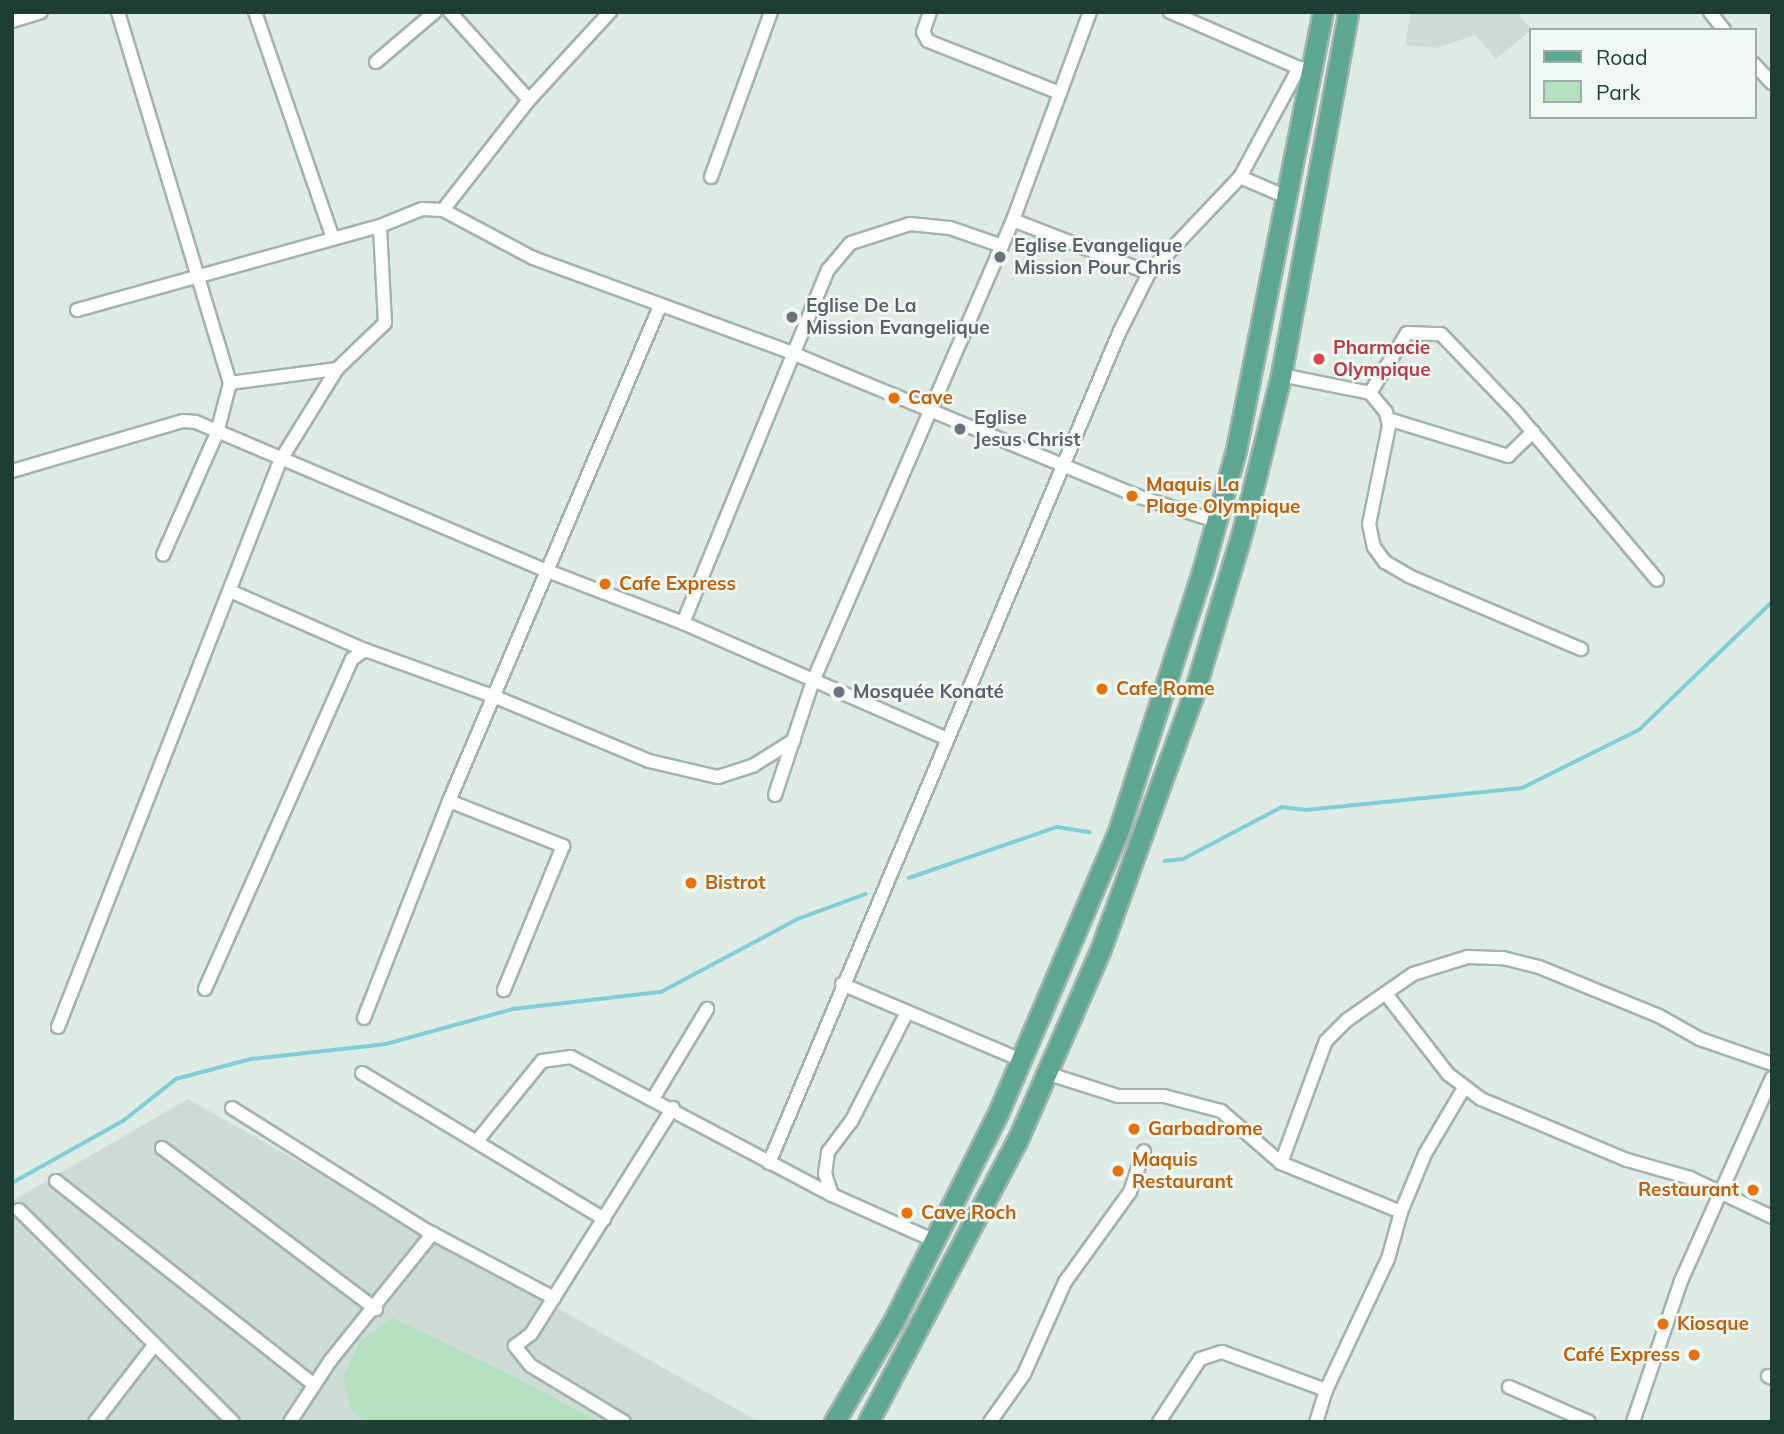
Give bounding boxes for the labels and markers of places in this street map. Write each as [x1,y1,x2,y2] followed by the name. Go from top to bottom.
[1014,235,1182,279] place label: Eglise Evangelique Mission Pour Chris
[992,249,1008,265] marker: Eglise Evangelique Mission Pour Chris
[806,295,990,339] place label: Eglise De La Mission Evangelique
[784,309,800,325] marker: Eglise De La Mission Evangelique
[1333,337,1431,381] place label: Pharmacie Olympique
[1311,351,1327,367] marker: Pharmacie Olympique
[908,387,953,409] place label: Cave
[886,390,902,406] marker: Cave
[974,407,1080,451] place label: Eglise Jesus Christ
[952,421,968,437] marker: Eglise Jesus Christ
[1146,474,1300,518] place label: Maquis La Plage Olympique
[1124,488,1140,504] marker: Maquis La Plage Olympique
[619,573,736,595] place label: Cafe Express
[597,576,613,592] marker: Cafe Express
[1116,678,1215,700] place label: Cafe Rome
[853,681,1004,703] place label: Mosquée Konaté
[1094,681,1110,697] marker: Cafe Rome
[831,684,847,700] marker: Mosquée Konaté
[705,872,765,894] place label: Bistrot
[683,875,699,891] marker: Bistrot
[1148,1118,1263,1140] place label: Garbadrome
[1126,1121,1142,1137] marker: Garbadrome
[1132,1149,1233,1193] place label: Maquis Restaurant
[1110,1163,1126,1179] marker: Maquis Restaurant
[1638,1179,1739,1201] place label: Restaurant
[1745,1182,1761,1198] marker: Restaurant
[921,1202,1016,1224] place label: Cave Roch
[899,1205,915,1221] marker: Cave Roch
[1677,1313,1749,1335] place label: Kiosque
[1655,1316,1671,1332] marker: Kiosque
[1563,1344,1680,1366] place label: Café Express
[1686,1347,1702,1363] marker: Café Express

